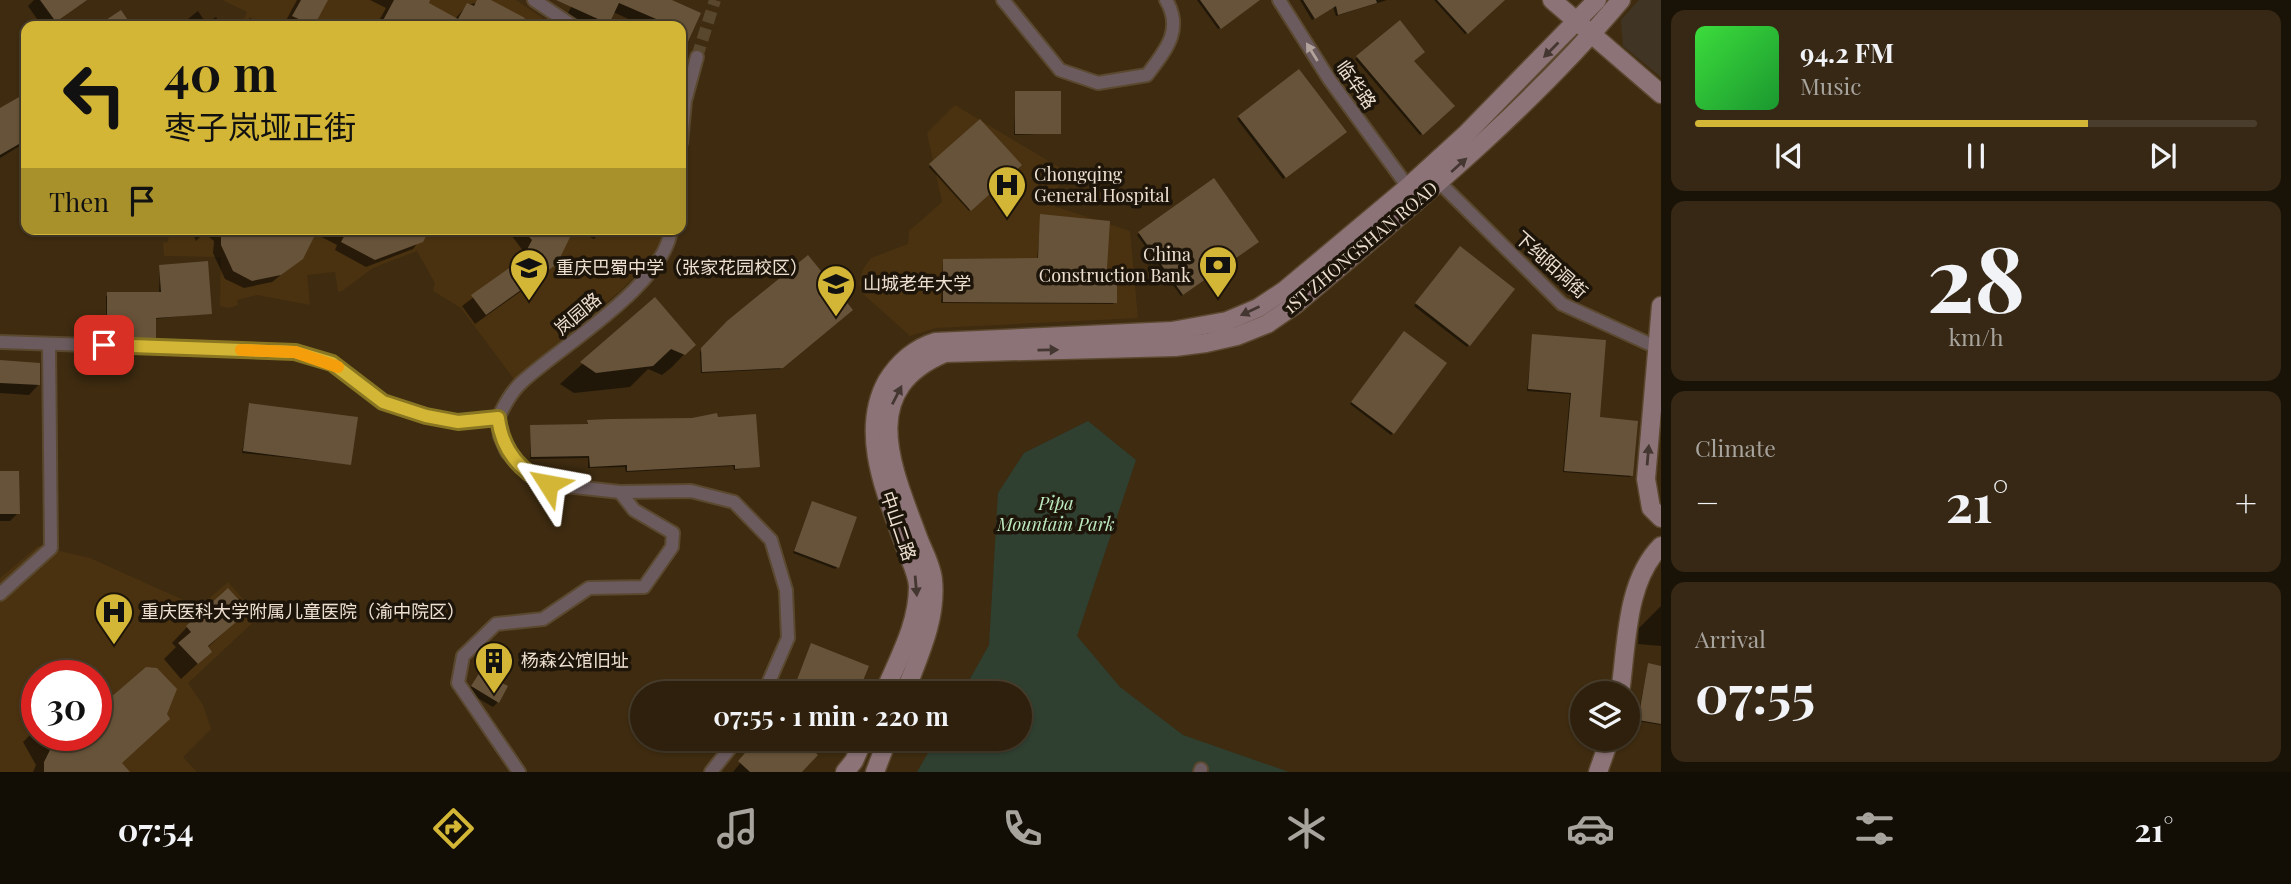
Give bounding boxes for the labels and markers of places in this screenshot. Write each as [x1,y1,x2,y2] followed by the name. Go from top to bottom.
[1034,162,1170,207] place label: Chongqing General Hospital
[986,164,1028,219] hospital icon: Chongqing General Hospital
[1039,242,1191,287] place label: China Construction Bank
[1197,244,1239,299] bank icon: China Construction Bank
[508,247,550,302] school or university icon: 重庆巴蜀中学（张家花园校区）
[556,255,808,279] place label: 重庆巴蜀中学（张家花园校区）
[815,263,857,318] school or university icon: 山城老年大学
[863,271,971,295] place label: 山城老年大学
[74,315,134,375] pin
[93,591,135,646] hospital icon: 重庆医科大学附属儿童医院（渝中院区）
[141,599,465,623] place label: 重庆医科大学附属儿童医院（渝中院区）
[473,640,515,695] building icon: 杨森公馆旧址
[521,648,629,672] place label: 杨森公馆旧址

